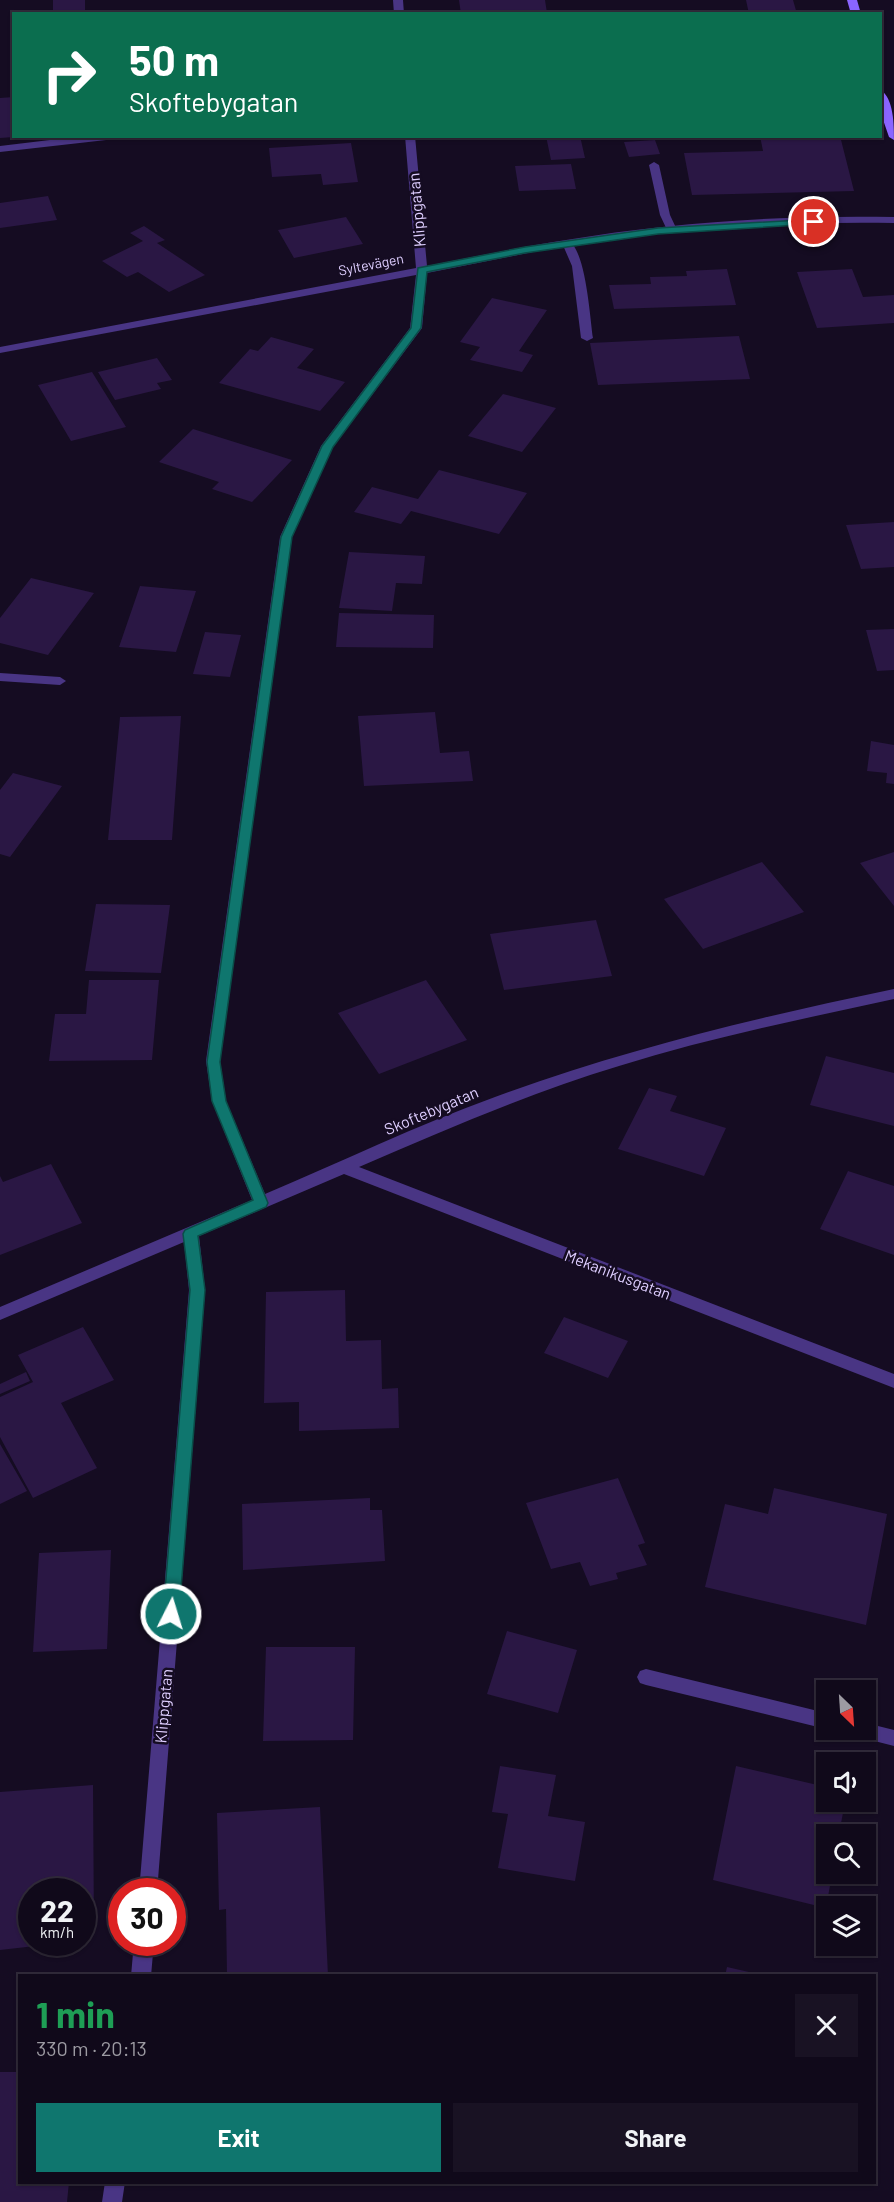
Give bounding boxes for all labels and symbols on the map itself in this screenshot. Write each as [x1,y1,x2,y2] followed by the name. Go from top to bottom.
[403,172,429,248] street label: Klippgatan
[788,196,839,247] pin
[337,249,405,279] street label: Syltevägen
[381,1082,481,1138] street label: Skoftebygatan
[562,1245,674,1303] street label: Mekanikusgatan
[139,1582,203,1646] position arrow
[150,1668,176,1744] street label: Klippgatan
[816,1680,876,1740] north arrow
[108,1878,186,1956] speed limit sign: 30

